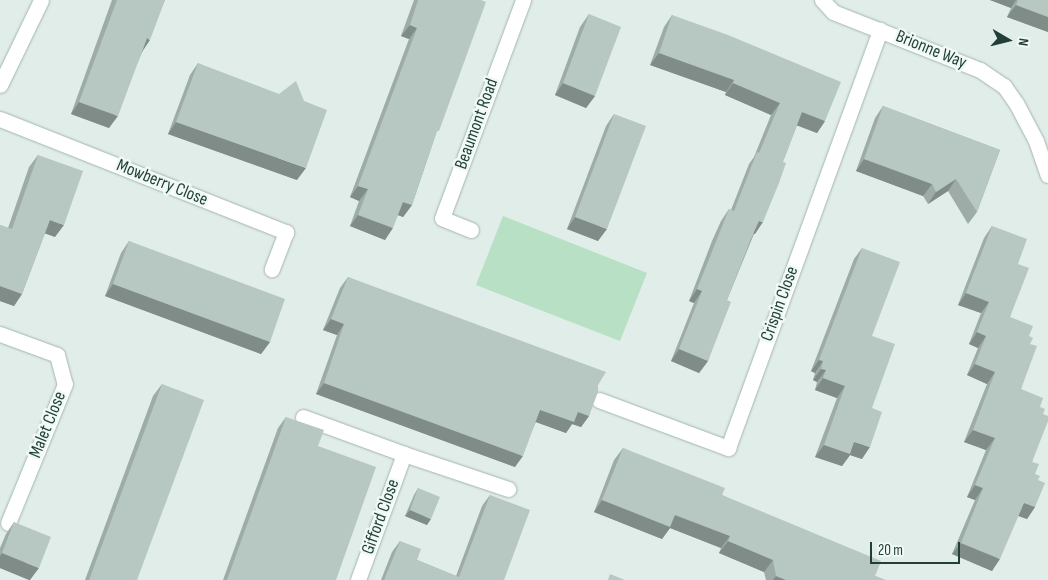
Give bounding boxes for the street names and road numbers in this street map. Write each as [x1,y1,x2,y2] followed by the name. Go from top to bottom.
[892,26,970,74] street label: Brionne Way
[451,76,503,172] street label: Beaumont Road
[113,155,211,211] street label: Mowberry Close
[756,264,804,344] street label: Crispin Close
[25,389,71,461] street label: Malet Close
[357,477,405,557] street label: Gifford Close

